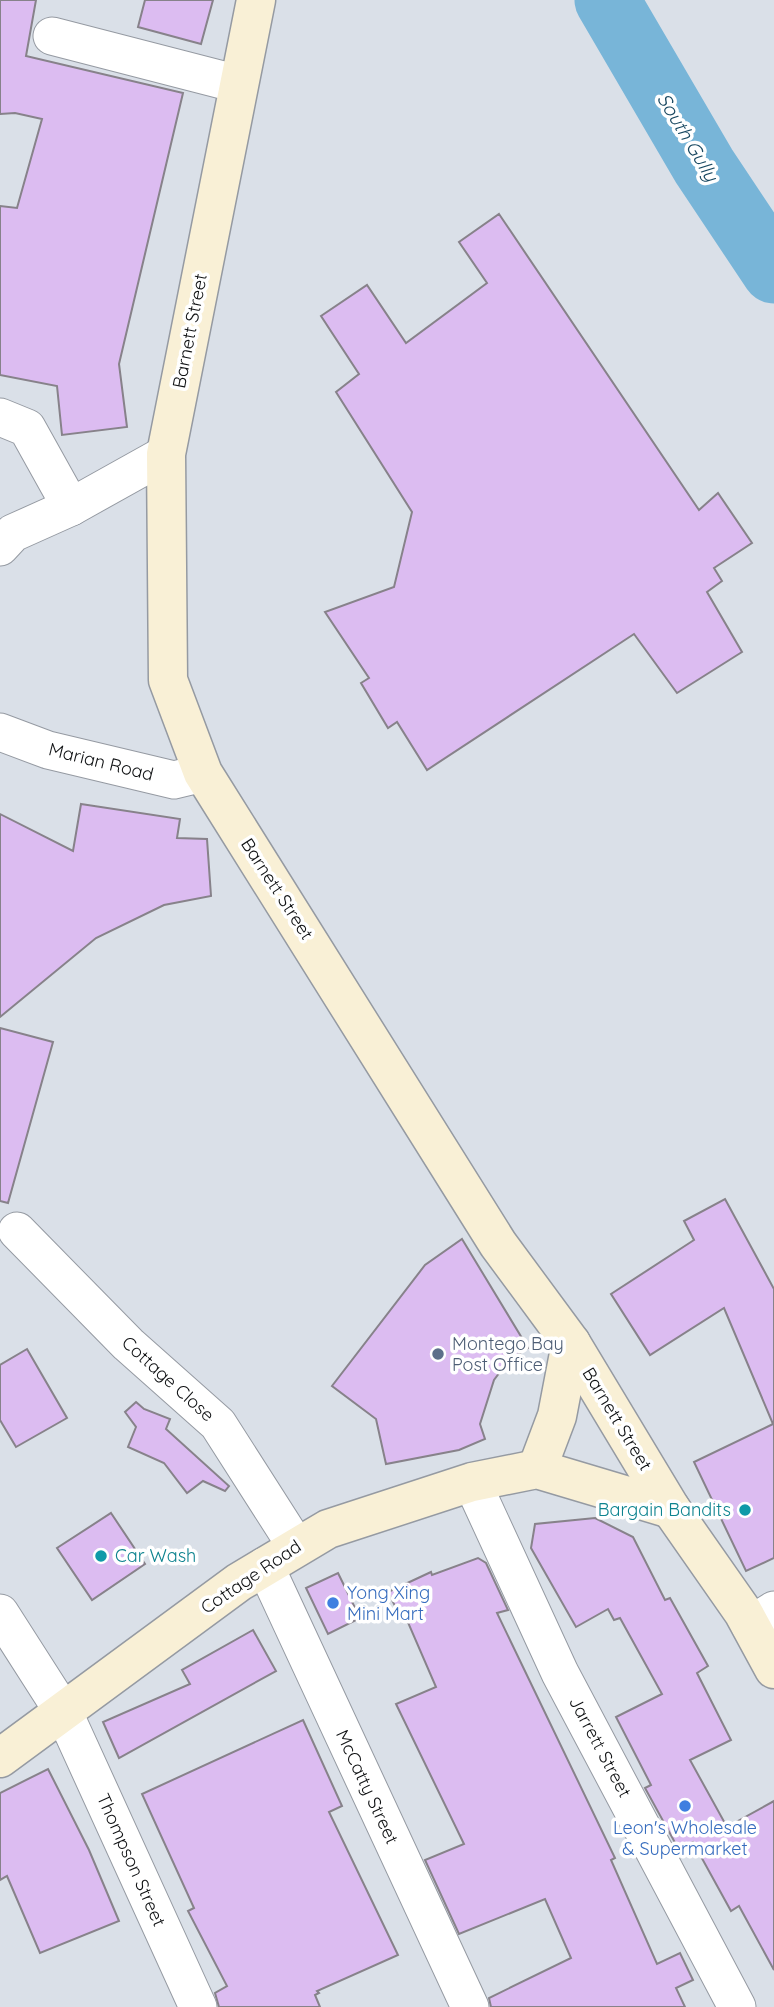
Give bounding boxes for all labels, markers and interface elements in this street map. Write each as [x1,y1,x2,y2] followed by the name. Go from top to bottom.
[652,89,724,186] water label: South Gully
[167,272,212,390] street label: Barnett Street
[46,737,156,786] street label: Marian Road
[236,834,319,944] street label: Barnett Street
[117,1331,219,1426] street label: Cottage Close
[452,1332,564,1376] place label: Montego Bay Post Office
[430,1346,446,1362] marker: Montego Bay Post Office
[578,1363,657,1475] street label: Barnett Street
[598,1498,731,1521] place label: Bargain Bandits
[737,1502,753,1518] marker: Bargain Bandits
[196,1535,305,1619] street label: Cottage Road
[115,1544,196,1567] place label: Car Wash
[93,1548,109,1564] marker: Car Wash
[347,1581,430,1625] place label: Yong Xing Mini Mart
[325,1595,341,1611] marker: Yong Xing Mini Mart
[564,1692,637,1801] street label: Jarrett Street
[331,1726,404,1848] street label: McCatty Street
[92,1790,171,1930] street label: Thompson Street
[677,1798,693,1814] marker: Leon's Wholesale & Supermarket
[613,1816,757,1860] place label: Leon's Wholesale & Supermarket

